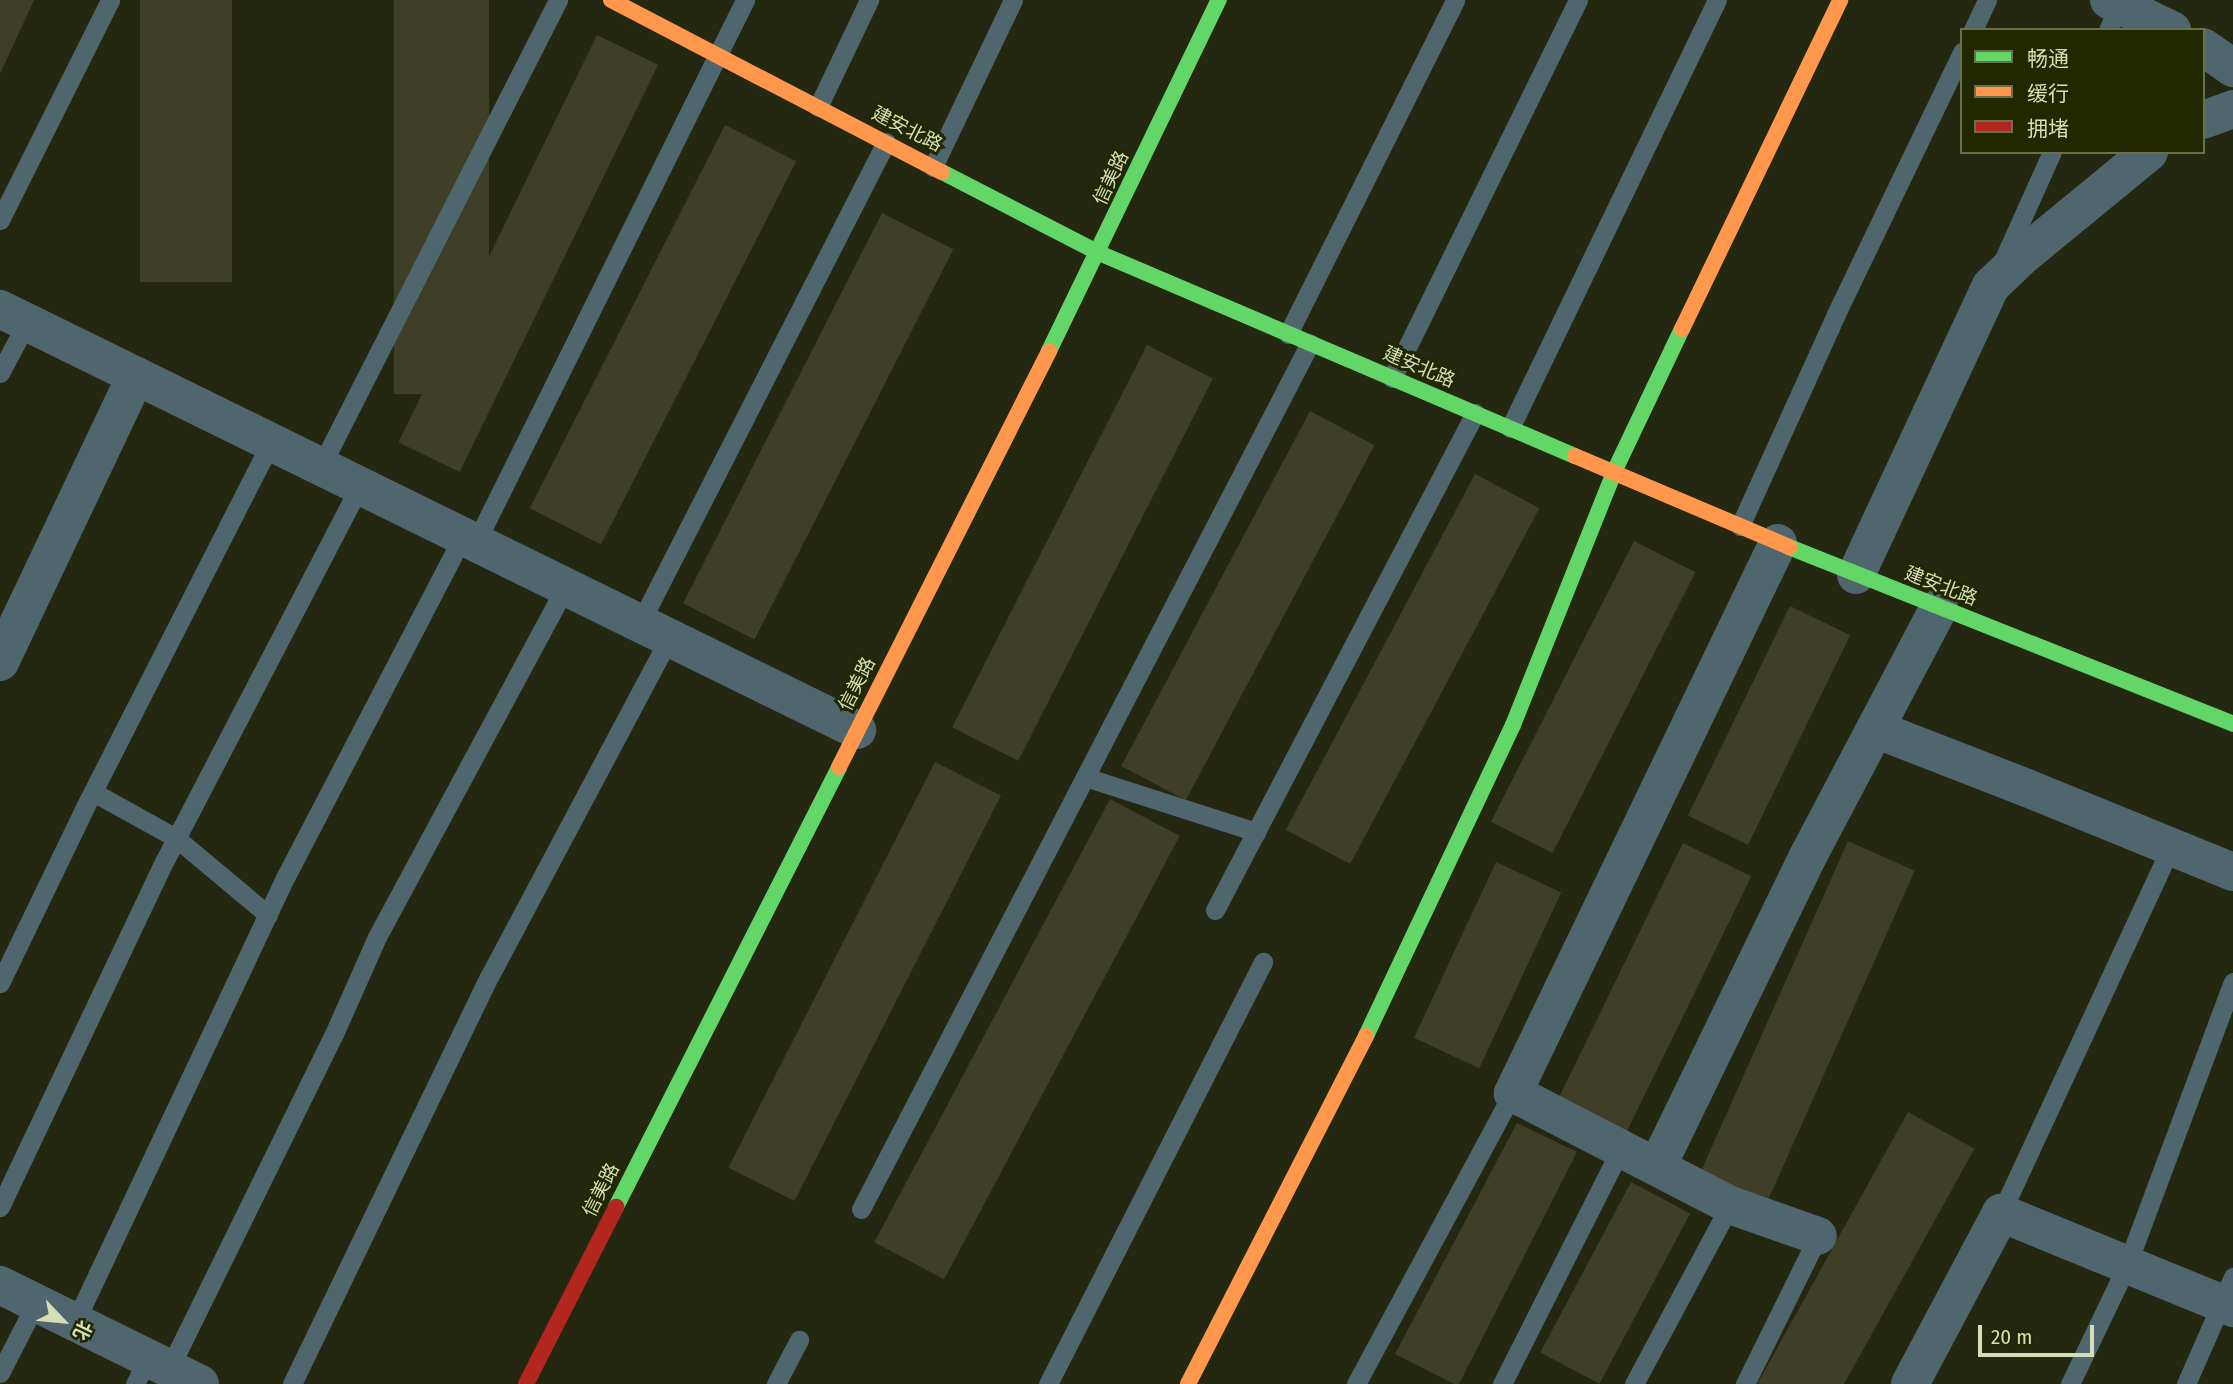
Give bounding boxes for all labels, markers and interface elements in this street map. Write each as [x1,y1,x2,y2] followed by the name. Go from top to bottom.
[1960,28,2205,154] legend
[2027,46,2069,72] text: 畅通
[2027,81,2069,107] text: 缓行
[868,102,946,156] street label: 建安北路
[2027,116,2069,142] text: 拥堵
[1089,147,1133,209] street label: 信美路
[1380,342,1458,392] street label: 建安北路
[1901,562,1981,610] street label: 建安北路
[834,653,880,715] street label: 信美路
[578,1159,624,1221] street label: 信美路
[28,1286,98,1356] north arrow
[1981,1310,2096,1354] scale bar
[68,1317,97,1344] text: 北
[1991,1324,2032,1350] text: 20 m

